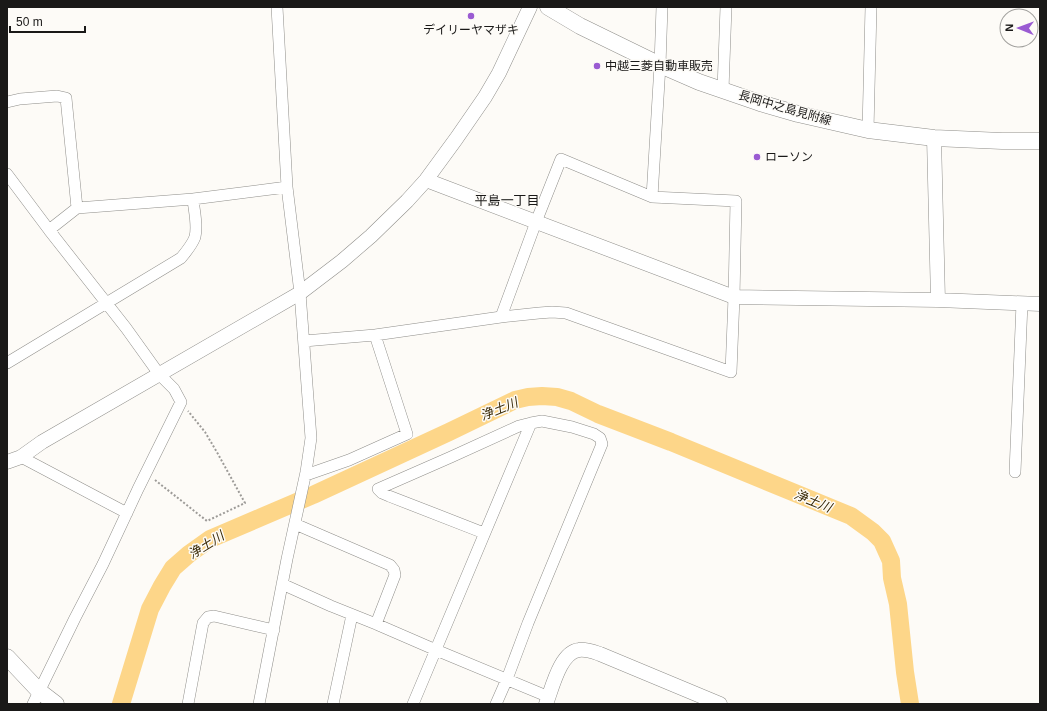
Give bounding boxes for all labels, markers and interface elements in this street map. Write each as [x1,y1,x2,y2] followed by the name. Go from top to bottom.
[10,8,85,34] scale bar
[999,8,1039,48] north arrow
[466,11,476,21] marker: デイリーヤマザキ
[16,15,43,29] text: 50 m
[423,23,519,37] place label: デイリーヤマザキ
[1003,24,1015,32] text: N
[605,59,713,73] place label: 中越三菱自動車販売
[592,61,602,71] marker: 中越三菱自動車販売
[737,88,833,128] street label: 長岡中之島見附線
[765,150,813,164] place label: ローソン
[752,152,762,162] marker: ローソン
[474,193,540,208] district label: 平島一丁目
[478,394,522,423] water label: 浄土川
[792,487,836,516] water label: 浄土川
[185,527,228,562] water label: 浄土川

